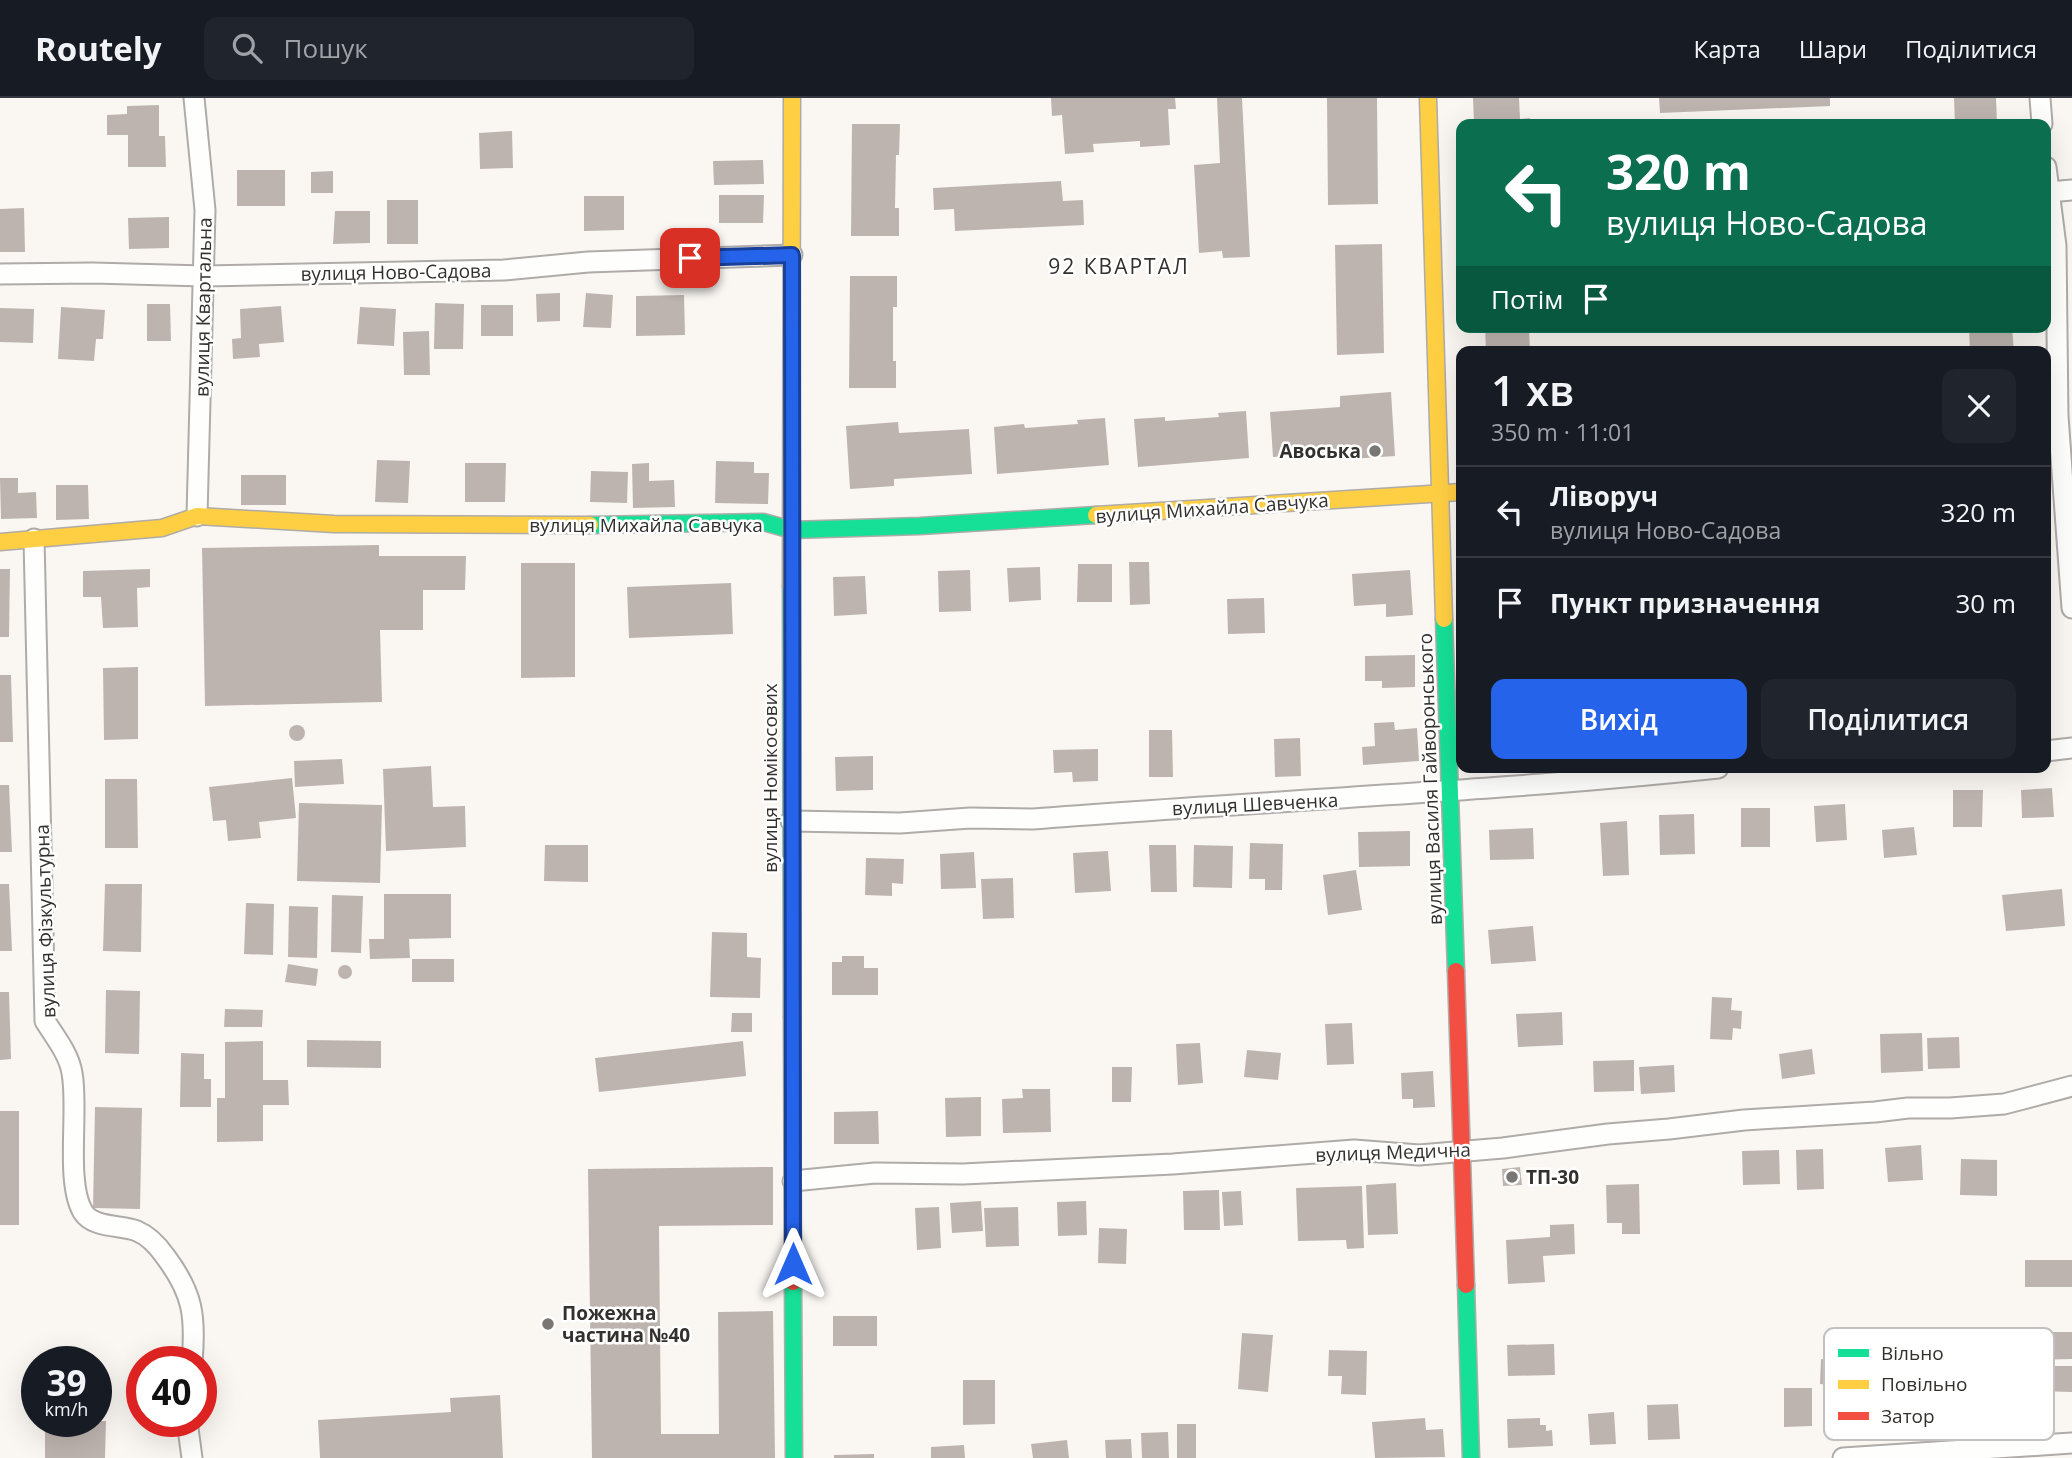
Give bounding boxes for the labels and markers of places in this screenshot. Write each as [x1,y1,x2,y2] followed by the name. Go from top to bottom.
[660,228,720,288] pin
[1280,438,1361,464] place label: Авоська
[1367,443,1383,459] marker: Авоська
[1526,1164,1579,1190] place label: ТП-30
[1504,1169,1520,1185] marker: ТП-30
[562,1300,690,1348] place label: Пожежна частина №40
[540,1316,556,1332] marker: Пожежна частина №40

